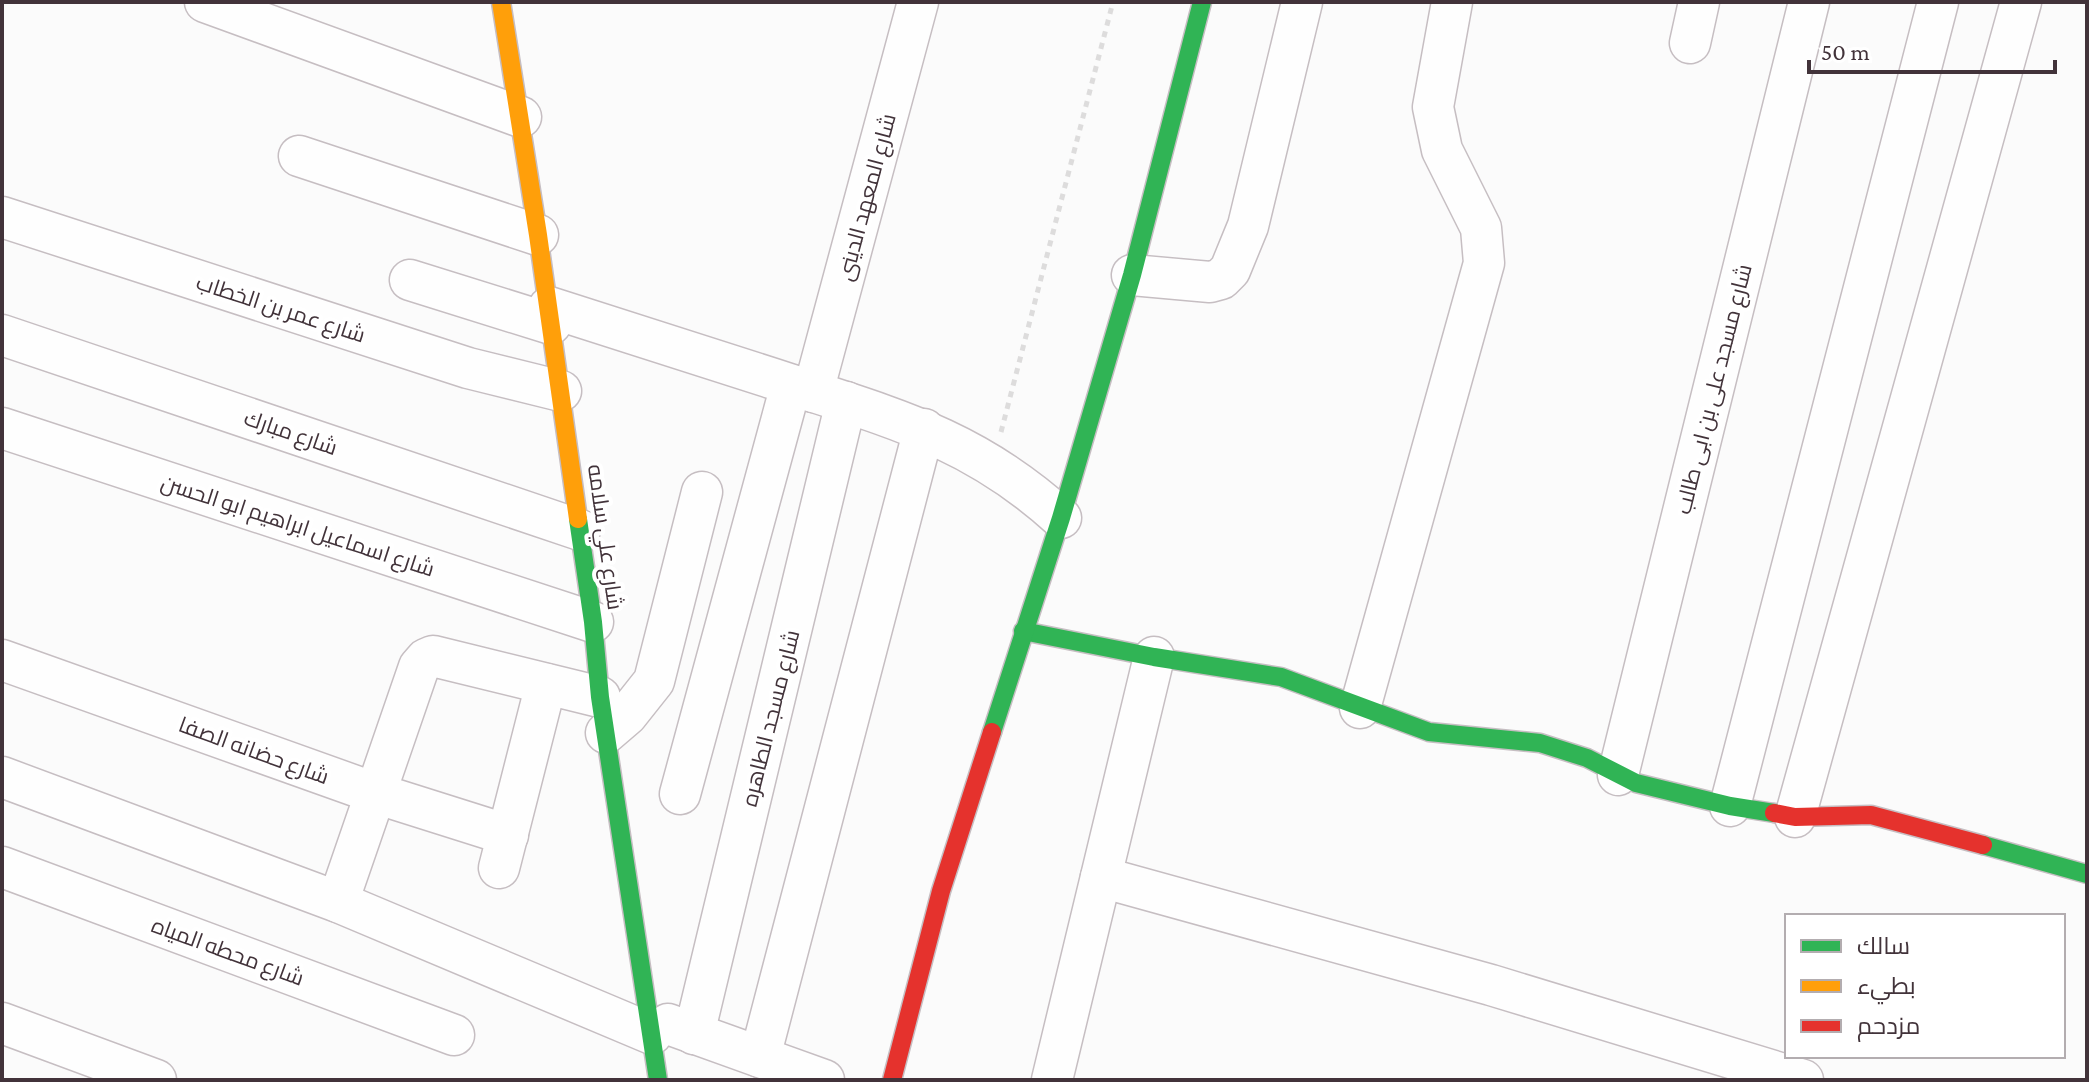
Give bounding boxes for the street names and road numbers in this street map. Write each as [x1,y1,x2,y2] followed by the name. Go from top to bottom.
[832,111,903,284] street label: شارع المعهد الدينى
[1670,261,1759,517] street label: شارع مسجد على بن ابى طالب
[193,269,369,350] street label: شارع عمر بن الخطاب
[240,405,341,462] street label: شارع مبارك
[579,463,628,612] street label: شارع علي سلامه
[157,469,438,584] street label: شارع اسماعيل ابراهيم ابو الحسن
[736,627,806,809] street label: شارع مسجد الطاهره
[175,712,332,791] street label: شارع حضانه الصفا
[148,912,307,992] street label: شارع محطه المياه

